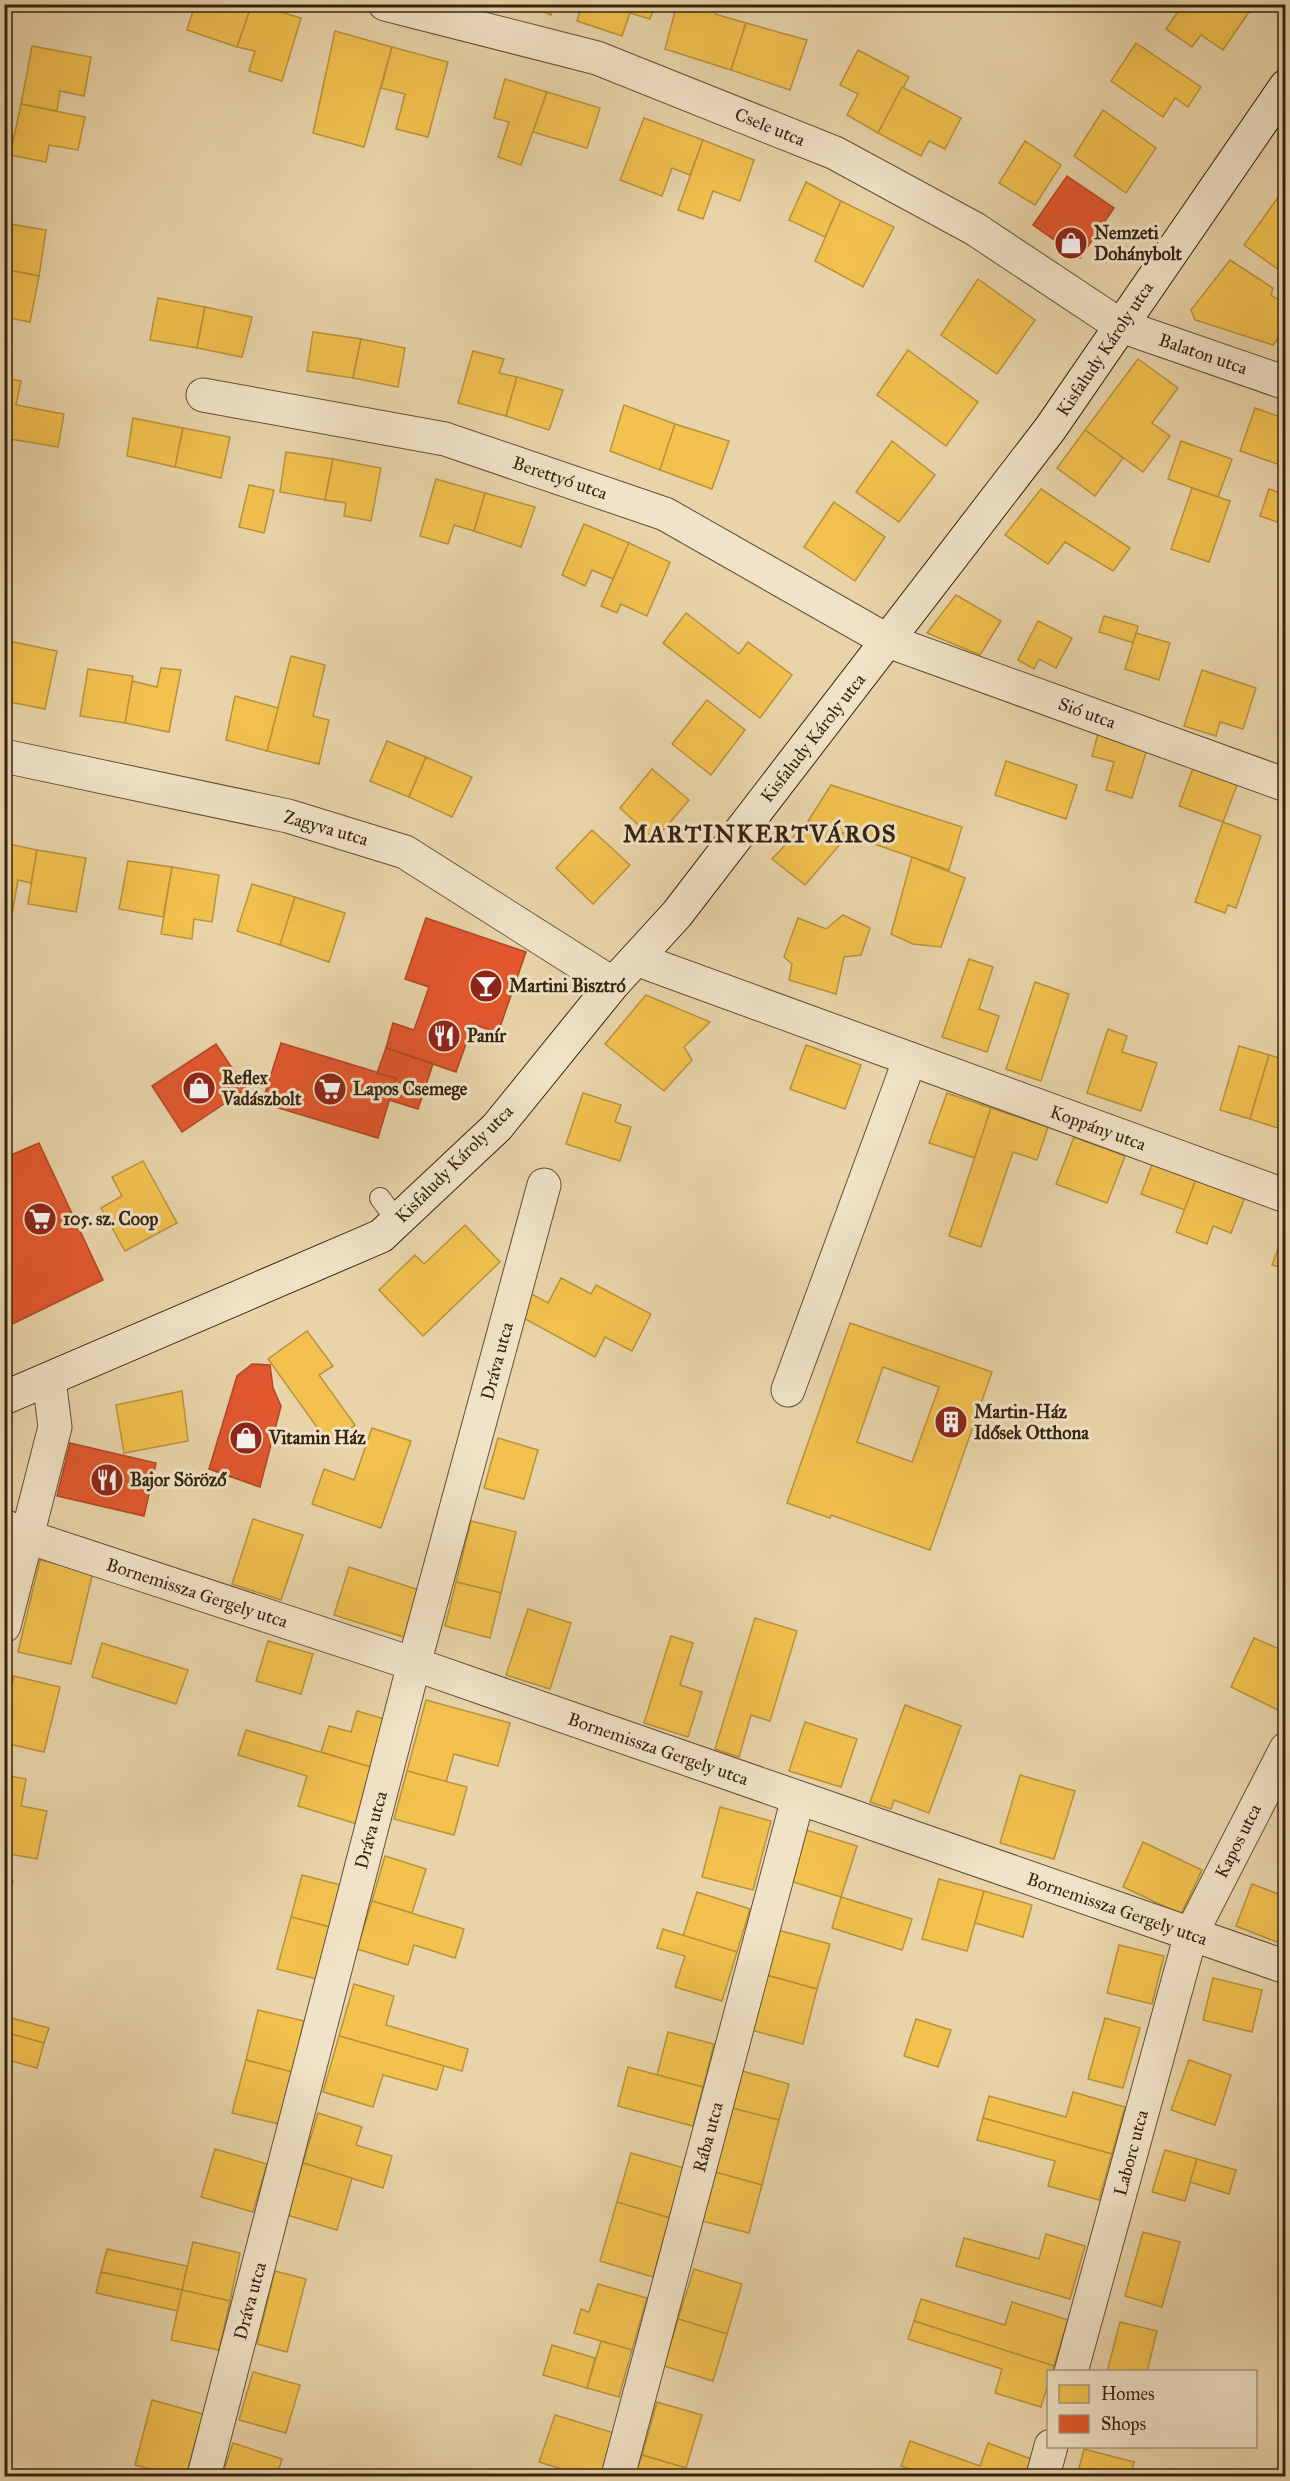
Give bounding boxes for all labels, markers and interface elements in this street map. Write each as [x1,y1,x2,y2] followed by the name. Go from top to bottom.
[732,103,809,151] street label: Csele utca
[1094,222,1182,266] place label: Nemzeti Dohánybolt
[1053,225,1089,261] shop icon: Nemzeti Dohánybolt
[1052,277,1158,421] street label: Kisfaludy Károly utca
[1156,329,1251,380] street label: Balaton utca
[510,452,611,505] street label: Berettyó utca
[756,669,870,807] street label: Kisfaludy Károly utca
[1055,692,1119,734] street label: Sió utca
[281,805,371,852] street label: Zagyva utca
[623,819,897,849] district label: MARTINKERTVÁROS
[468,968,504,1004] bar icon: Martini Bisztró
[509,975,626,997] place label: Martini Bisztró
[426,1018,462,1054] restaurant icon: Panír
[467,1025,507,1047] place label: Panír
[221,1067,302,1110] place label: Reflex Vadászbolt
[181,1070,217,1106] shop icon: Reflex Vadászbolt
[312,1071,348,1107] supermarket icon: Lapos Csemege
[353,1078,468,1101] place label: Lapos Csemege
[390,1100,518,1228] street label: Kisfaludy Károly utca
[1047,1101,1149,1156] street label: Koppány utca
[22,1201,58,1237] supermarket icon: 105. sz. Coop
[63,1208,158,1231] place label: 105. sz. Coop
[476,1319,518,1402] street label: Dráva utca
[974,1401,1089,1444] place label: Martin-Ház Idősek Otthona
[933,1404,969,1440] building icon: Martin-Ház Idősek Otthona
[228,1420,264,1456] shop icon: Vitamin Ház
[268,1427,366,1449] place label: Vitamin Ház
[89,1462,125,1498] restaurant icon: Bajor Söröző
[130,1469,227,1492] place label: Bajor Söröző
[103,1553,291,1634] street label: Bornemissza Gergely utca
[565,1708,751,1791] street label: Bornemissza Gergely utca
[350,1788,392,1871] street label: Dráva utca
[1210,1800,1266,1882] street label: Kapos utca
[1024,1868,1210,1951] street label: Bornemissza Gergely utca
[688,2099,728,2174] street label: Rába utca
[1109,2107,1153,2198] street label: Laborc utca
[229,2259,271,2342] street label: Dráva utca
[1047,2370,1257,2448] legend
[1101,2383,1155,2405] text: Homes
[1101,2413,1146,2435] text: Shops

